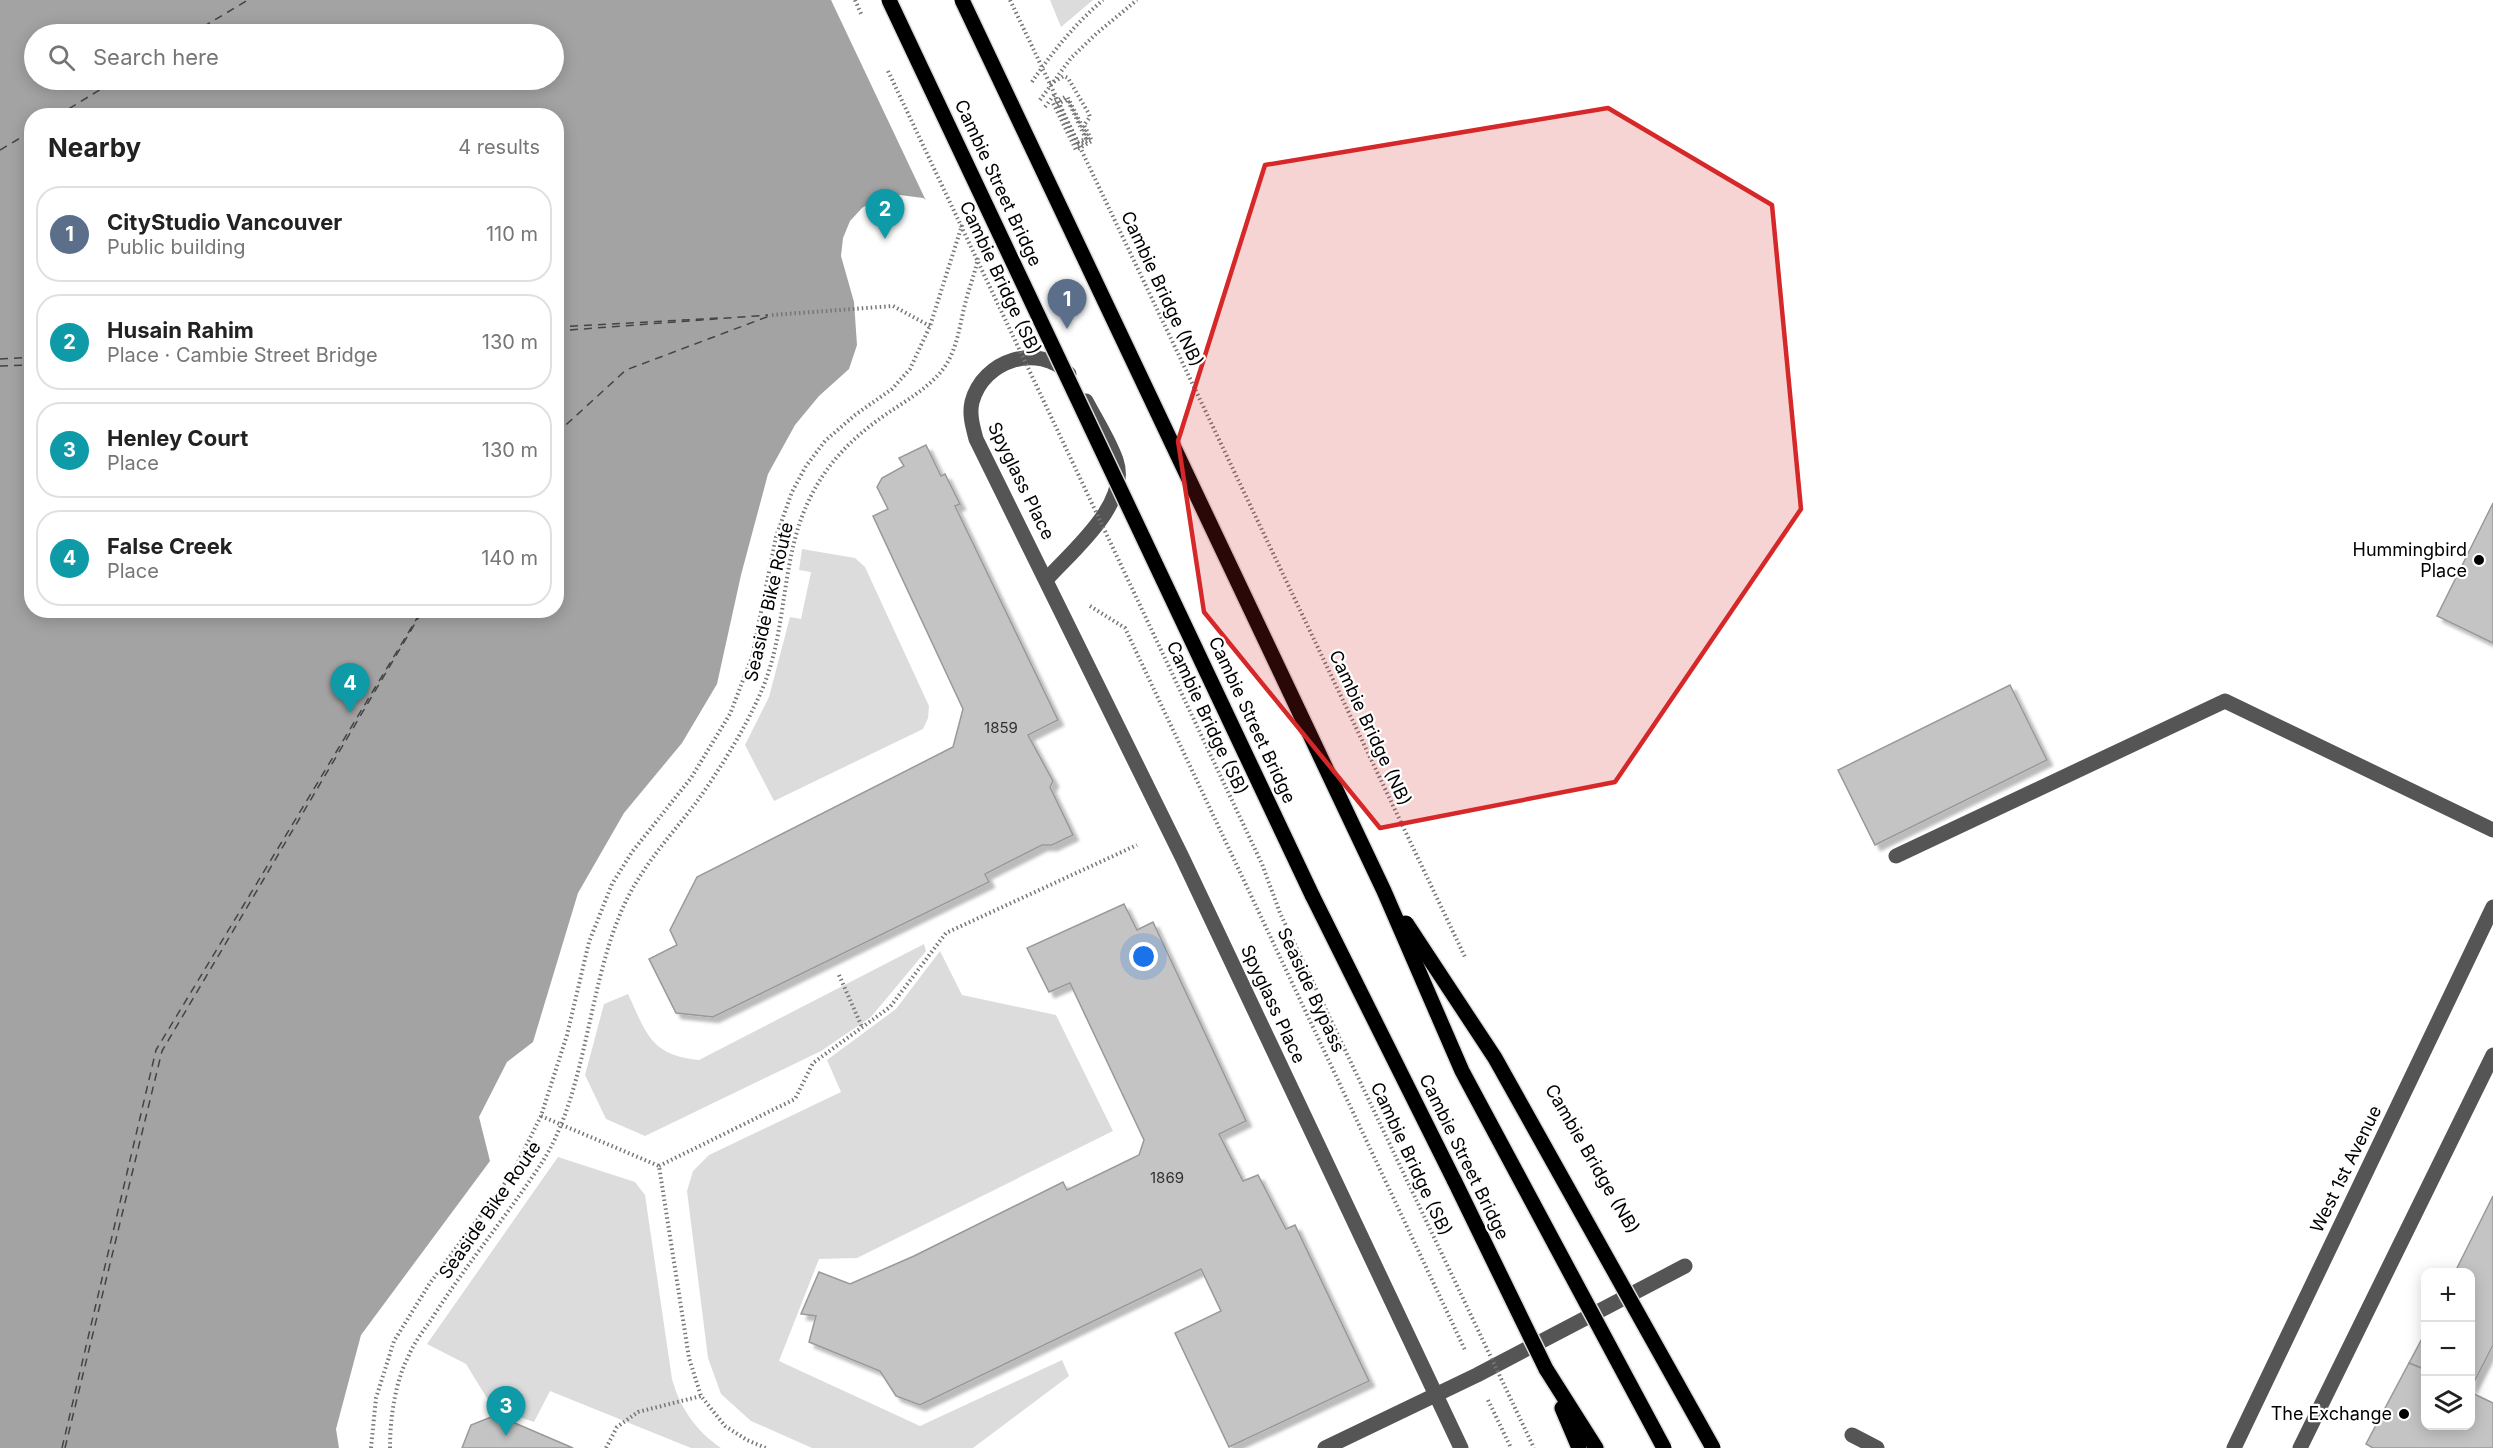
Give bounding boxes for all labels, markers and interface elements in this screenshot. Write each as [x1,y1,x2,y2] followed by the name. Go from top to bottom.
[24,24,564,90] search box
[45,41,78,74] icon: search
[93,44,219,70] text: Search here
[951,96,1046,270] street label: Cambie Street Bridge
[48,132,141,163] text: Nearby
[458,135,540,159] text: 4 results
[866,190,904,239] pin: 2
[956,198,1045,358] street label: Cambie Bridge (SB)
[1117,208,1208,370] street label: Cambie Bridge (NB)
[107,209,342,235] text: CityStudio Vancouver
[65,222,74,246] text: 1
[486,222,538,246] text: 110 m
[107,235,246,259] text: Public building
[1048,280,1086,329] pin: 1
[107,317,254,343] text: Husain Rahim
[63,330,76,354] text: 2
[482,330,538,354] text: 130 m
[107,343,378,367] text: Place · Cambie Street Bridge
[984,419,1059,543] street label: Spyglass Place
[107,425,248,451] text: Henley Court
[63,438,76,462] text: 3
[482,438,538,462] text: 130 m
[107,451,159,475] text: Place
[740,520,797,684] street label: Seaside Bike Route
[107,533,233,559] text: False Creek
[2353,539,2467,581] place label: Hummingbird Place
[63,546,76,570] text: 4
[481,546,538,570] text: 140 m
[2472,553,2486,567] marker: Hummingbird Place
[107,559,159,583] text: Place
[1205,633,1300,807] street label: Cambie Street Bridge
[1163,638,1252,798] street label: Cambie Bridge (SB)
[1325,647,1416,809] street label: Cambie Bridge (NB)
[330,664,370,713] pin: 4
[984,718,1018,737] house number: 1859
[1273,924,1349,1055] street label: Seaside Bypass
[1237,941,1310,1066] street label: Spyglass Place
[1129,942,1158,971] your location
[1415,1071,1514,1243] street label: Cambie Street Bridge
[1367,1079,1456,1239] street label: Cambie Bridge (SB)
[1541,1080,1644,1237] street label: Cambie Bridge (NB)
[2306,1102,2385,1236] street label: West 1st Avenue
[434,1137,545,1282] street label: Seaside Bike Route
[1150,1168,1184,1187] house number: 1869
[2421,1268,2475,1430] map controls
[2421,1268,2475,1322] button: +
[2421,1322,2475,1376] button: −
[2421,1376,2475,1430] button: layers
[486,1386,526,1436] pin: 3
[2271,1403,2392,1424] place label: The Exchange
[2397,1407,2411,1421] marker: The Exchange

